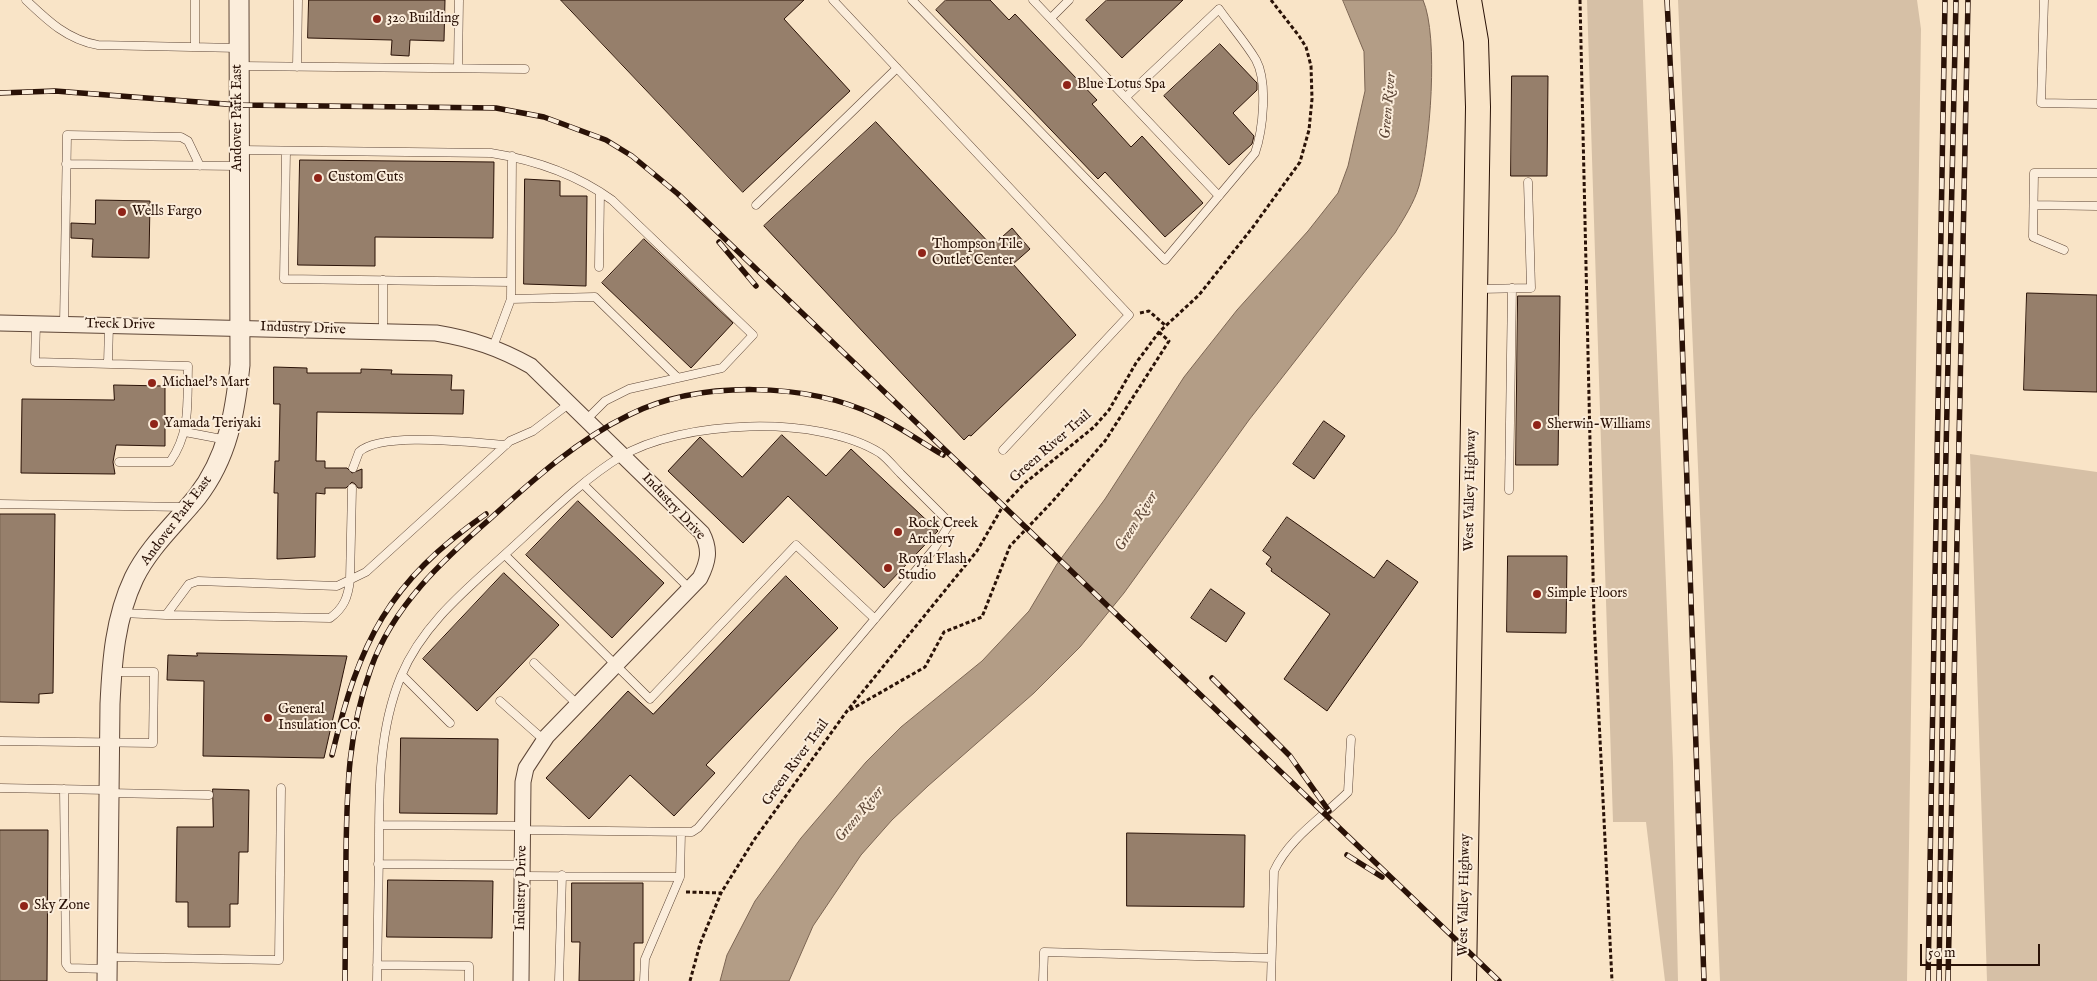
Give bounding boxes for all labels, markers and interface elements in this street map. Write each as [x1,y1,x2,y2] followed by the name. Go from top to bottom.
[387,11,459,27] place label: 320 Building
[371,13,383,25] marker: 320 Building
[230,64,246,172] street label: Andover Park East
[1377,72,1401,140] water label: Green River
[1077,77,1165,93] place label: Blue Lotus Spa
[1061,79,1073,91] marker: Blue Lotus Spa
[328,170,403,186] place label: Custom Cuts
[312,172,324,184] marker: Custom Cuts
[132,204,202,220] place label: Wells Fargo
[116,206,128,218] marker: Wells Fargo
[932,237,1023,270] place label: Thompson Tile Outlet Center
[916,247,928,259] marker: Thompson Tile Outlet Center
[85,316,155,334] street label: Treck Drive
[260,319,346,339] street label: Industry Drive
[162,375,250,391] place label: Michael's Mart
[146,377,158,389] marker: Michael's Mart
[1007,407,1095,487] street label: Green River Trail
[164,416,261,432] place label: Yamada Teriyaki
[1547,417,1650,433] place label: Sherwin-Williams
[148,418,160,430] marker: Yamada Teriyaki
[1531,419,1543,431] marker: Sherwin-Williams
[1462,428,1480,552] street label: West Valley Highway
[638,470,708,544] street label: Industry Drive
[138,473,216,569] street label: Andover Park East
[1112,489,1162,555] water label: Green River
[908,516,978,548] place label: Rock Creek Archery
[892,526,904,538] marker: Rock Creek Archery
[898,552,967,584] place label: Royal Flash Studio
[882,562,894,574] marker: Royal Flash Studio
[1547,586,1627,602] place label: Simple Floors
[1531,588,1543,600] marker: Simple Floors
[278,702,361,734] place label: General Insulation Co.
[262,712,274,724] marker: General Insulation Co.
[759,717,833,809] street label: Green River Trail
[832,784,888,846] water label: Green River
[1456,833,1474,957] street label: West Valley Highway
[513,845,531,931] street label: Industry Drive
[34,898,90,914] place label: Sky Zone
[18,900,30,912] marker: Sky Zone
[1922,934,2042,966] scale bar
[1928,943,1956,962] text: 50 m

